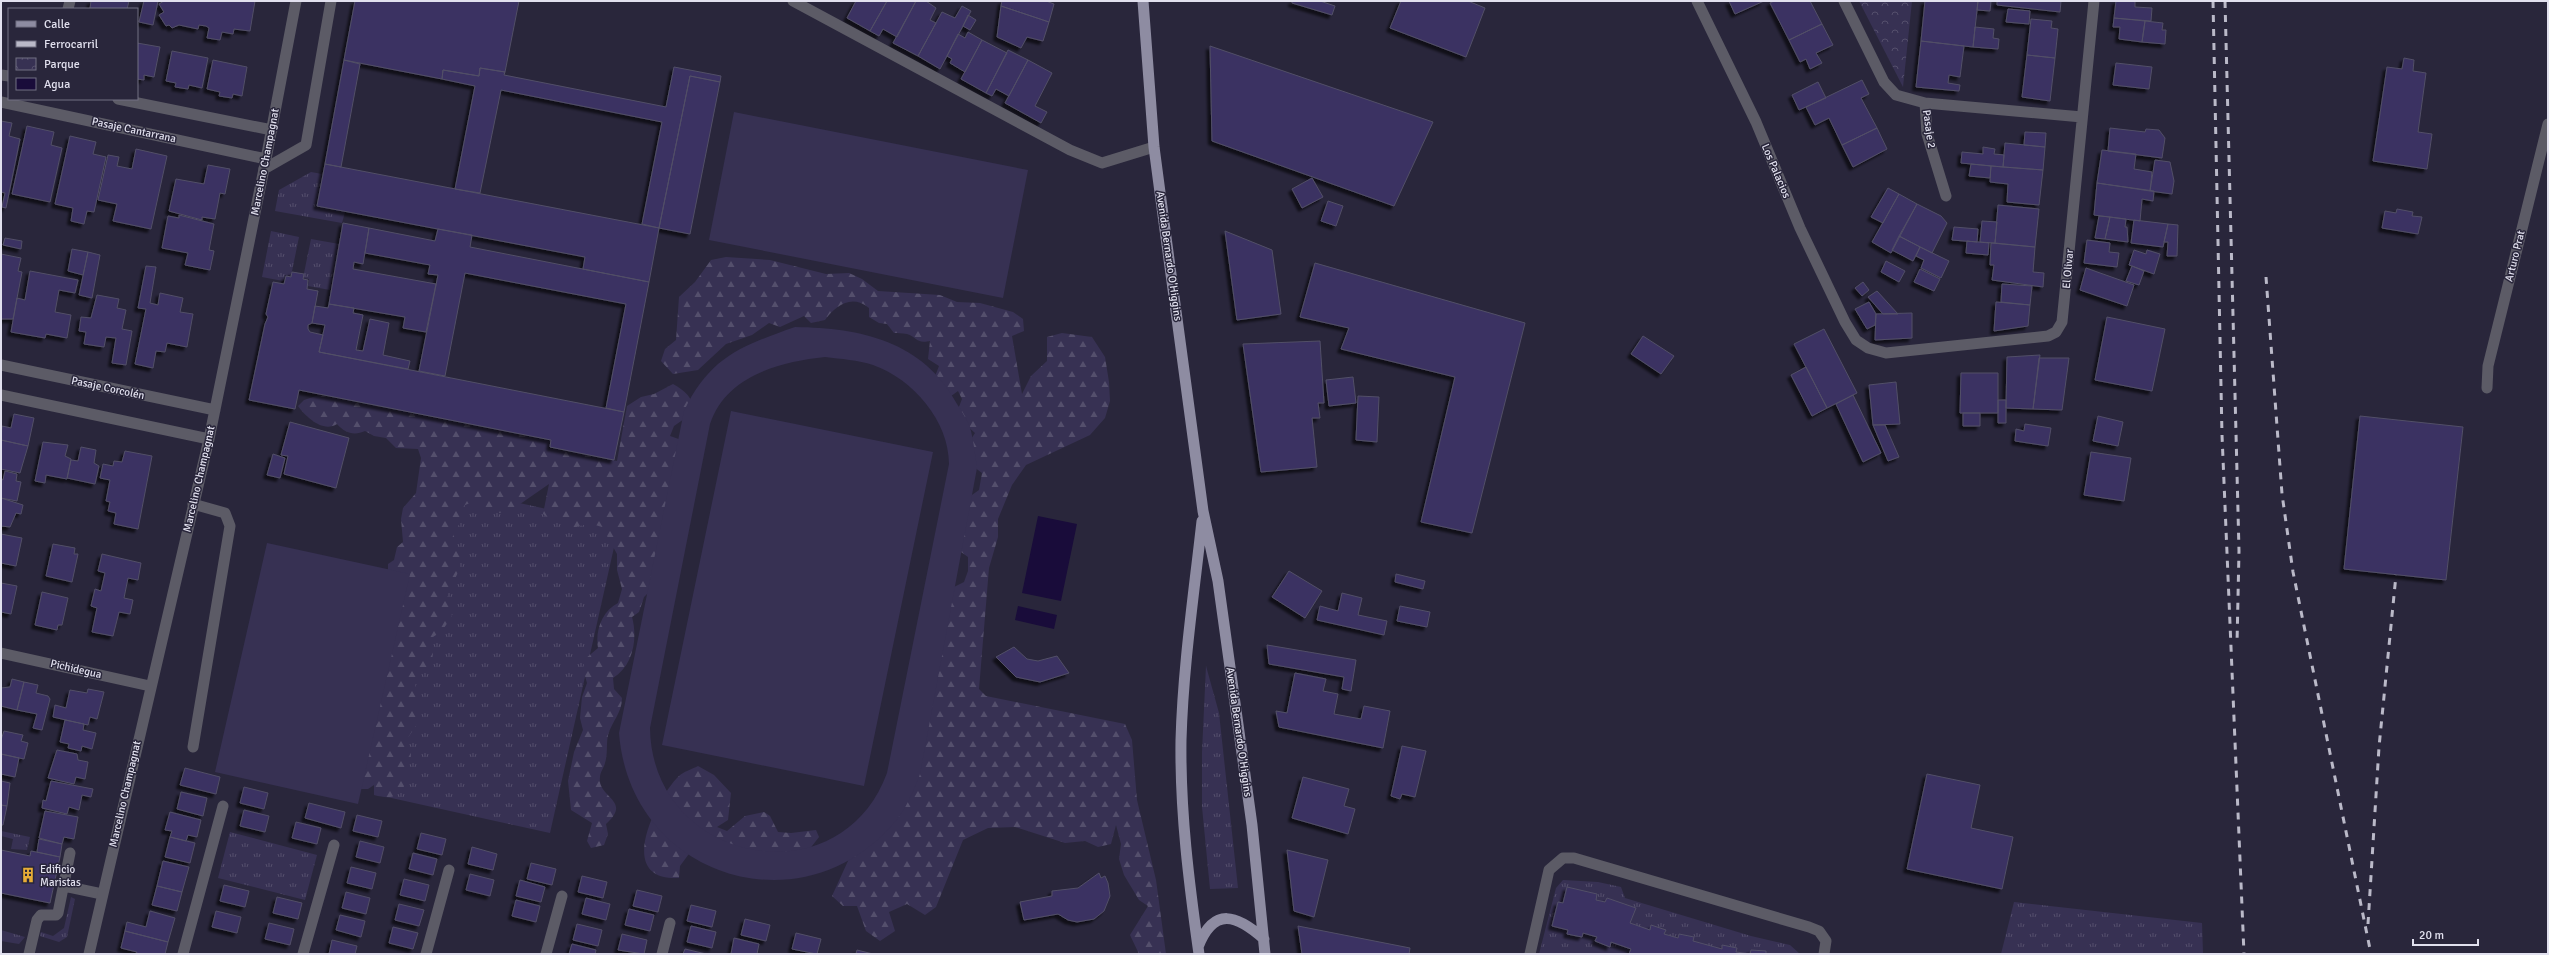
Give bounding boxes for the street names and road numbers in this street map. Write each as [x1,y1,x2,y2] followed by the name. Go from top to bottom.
[248,107,282,217] street label: Marcelino Champagnat
[1920,109,1938,149] street label: Pasaje 2
[91,115,178,145] street label: Pasaje Cantarrana
[1759,142,1793,200] street label: Los Palacios
[1153,190,1185,322] street label: Avenida Bernardo O'Higgins
[2502,229,2528,283] street label: Arturo Prat
[2060,249,2076,289] street label: El Olivar
[70,374,146,402] street label: Pasaje Corcolén
[180,424,218,533] street label: Marcelino Champagnat
[49,657,103,681] street label: Pichidegua
[1223,666,1255,798] street label: Avenida Bernardo O'Higgins
[106,739,144,848] street label: Marcelino Champagnat

